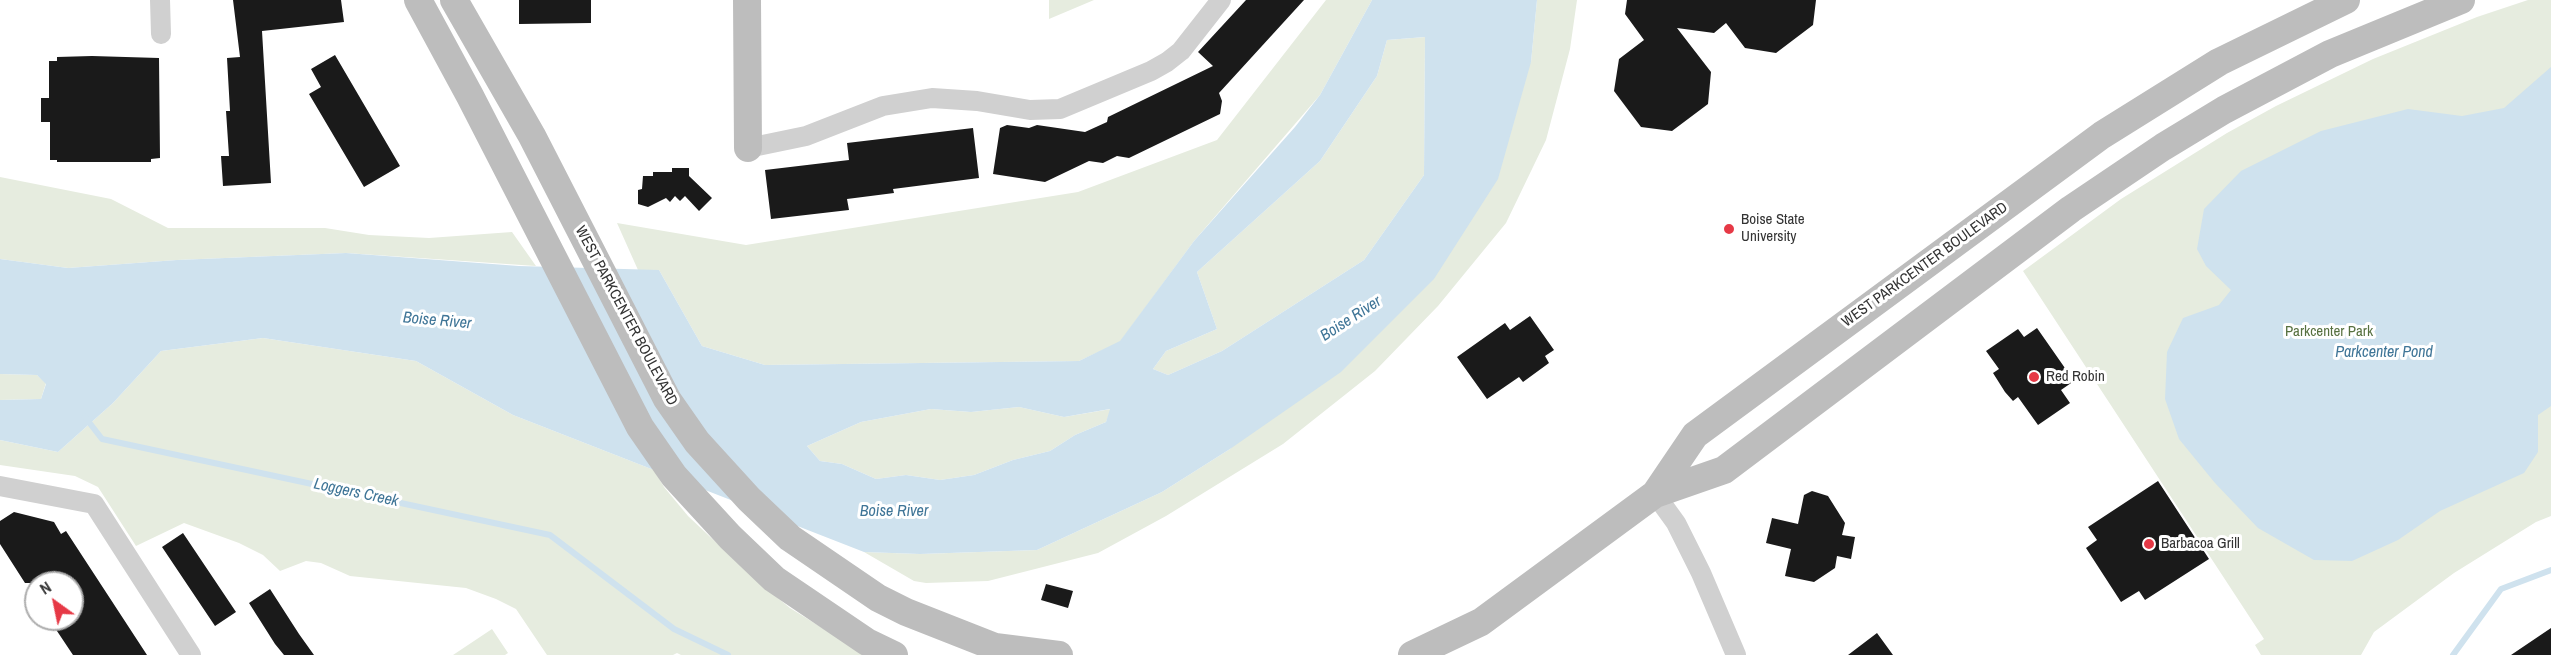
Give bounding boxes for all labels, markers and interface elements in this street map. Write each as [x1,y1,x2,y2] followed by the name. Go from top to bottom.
[1839,199,2011,331] street label: WEST PARKCENTER BOULEVARD
[1741,211,1805,246] place label: Boise State University
[1722,222,1736,236] marker: Boise State University
[571,223,681,409] street label: WEST PARKCENTER BOULEVARD
[1317,292,1385,346] water label: Boise River
[402,308,472,334] water label: Boise River
[2285,323,2373,341] park label: Parkcenter Park
[2335,343,2433,363] water label: Parkcenter Pond
[2046,368,2105,386] place label: Red Robin
[2027,370,2041,384] marker: Red Robin
[312,475,400,511] water label: Loggers Creek
[860,502,928,522] water label: Boise River
[2161,535,2240,553] place label: Barbacoa Grill
[2142,537,2156,551] marker: Barbacoa Grill
[24,571,84,631] north arrow
[35,576,55,599] text: N

